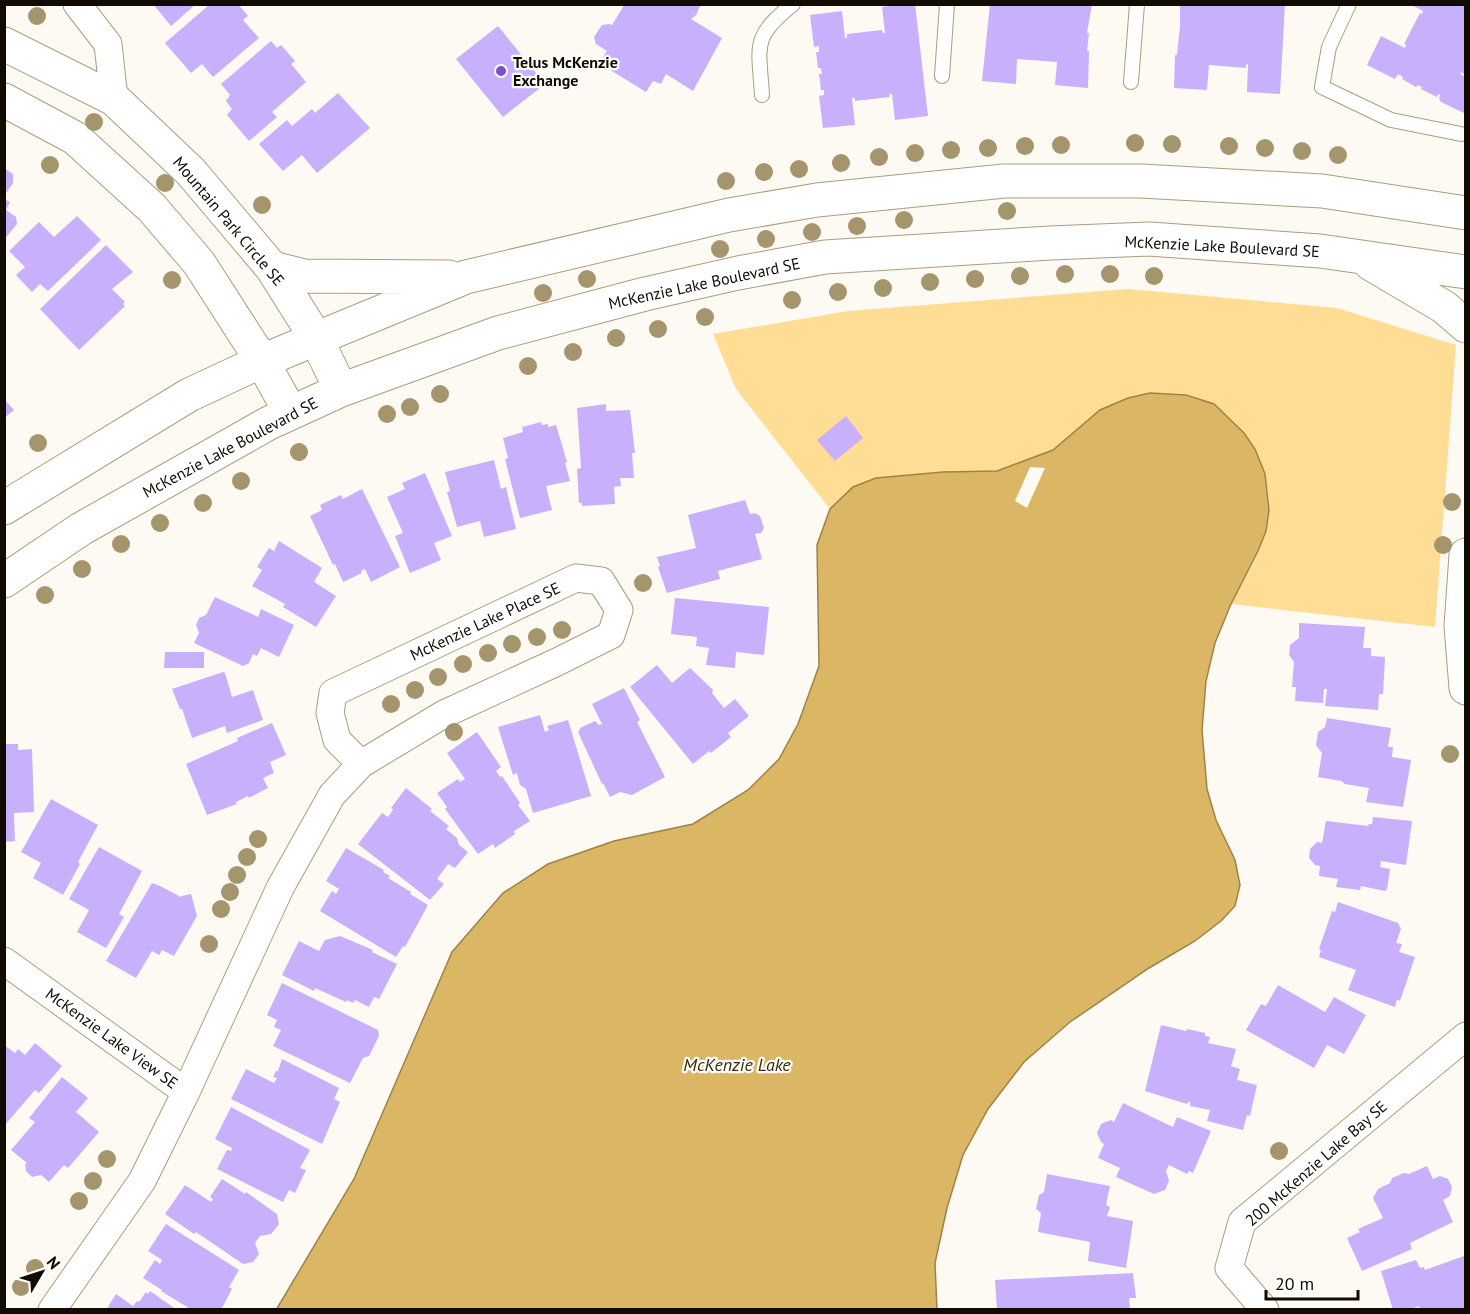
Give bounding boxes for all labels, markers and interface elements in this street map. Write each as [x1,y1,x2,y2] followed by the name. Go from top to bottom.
[513,52,618,90] place label: Telus McKenzie Exchange
[494,64,508,78] marker: Telus McKenzie Exchange
[169,152,289,290] street label: Mountain Park Circle SE
[1124,231,1320,261] street label: McKenzie Lake Boulevard SE
[606,253,802,313] street label: McKenzie Lake Boulevard SE
[139,392,321,502] street label: McKenzie Lake Boulevard SE
[407,577,563,665] street label: McKenzie Lake Place SE
[42,983,182,1093] street label: McKenzie Lake View SE
[683,1053,791,1076] water label: McKenzie Lake
[1241,1096,1391,1230] street label: 200 McKenzie Lake Bay SE
[12,1242,72,1302] north arrow
[43,1252,65,1273] text: N
[1266,1263,1358,1301] scale bar
[1275,1272,1314,1295] text: 20 m

